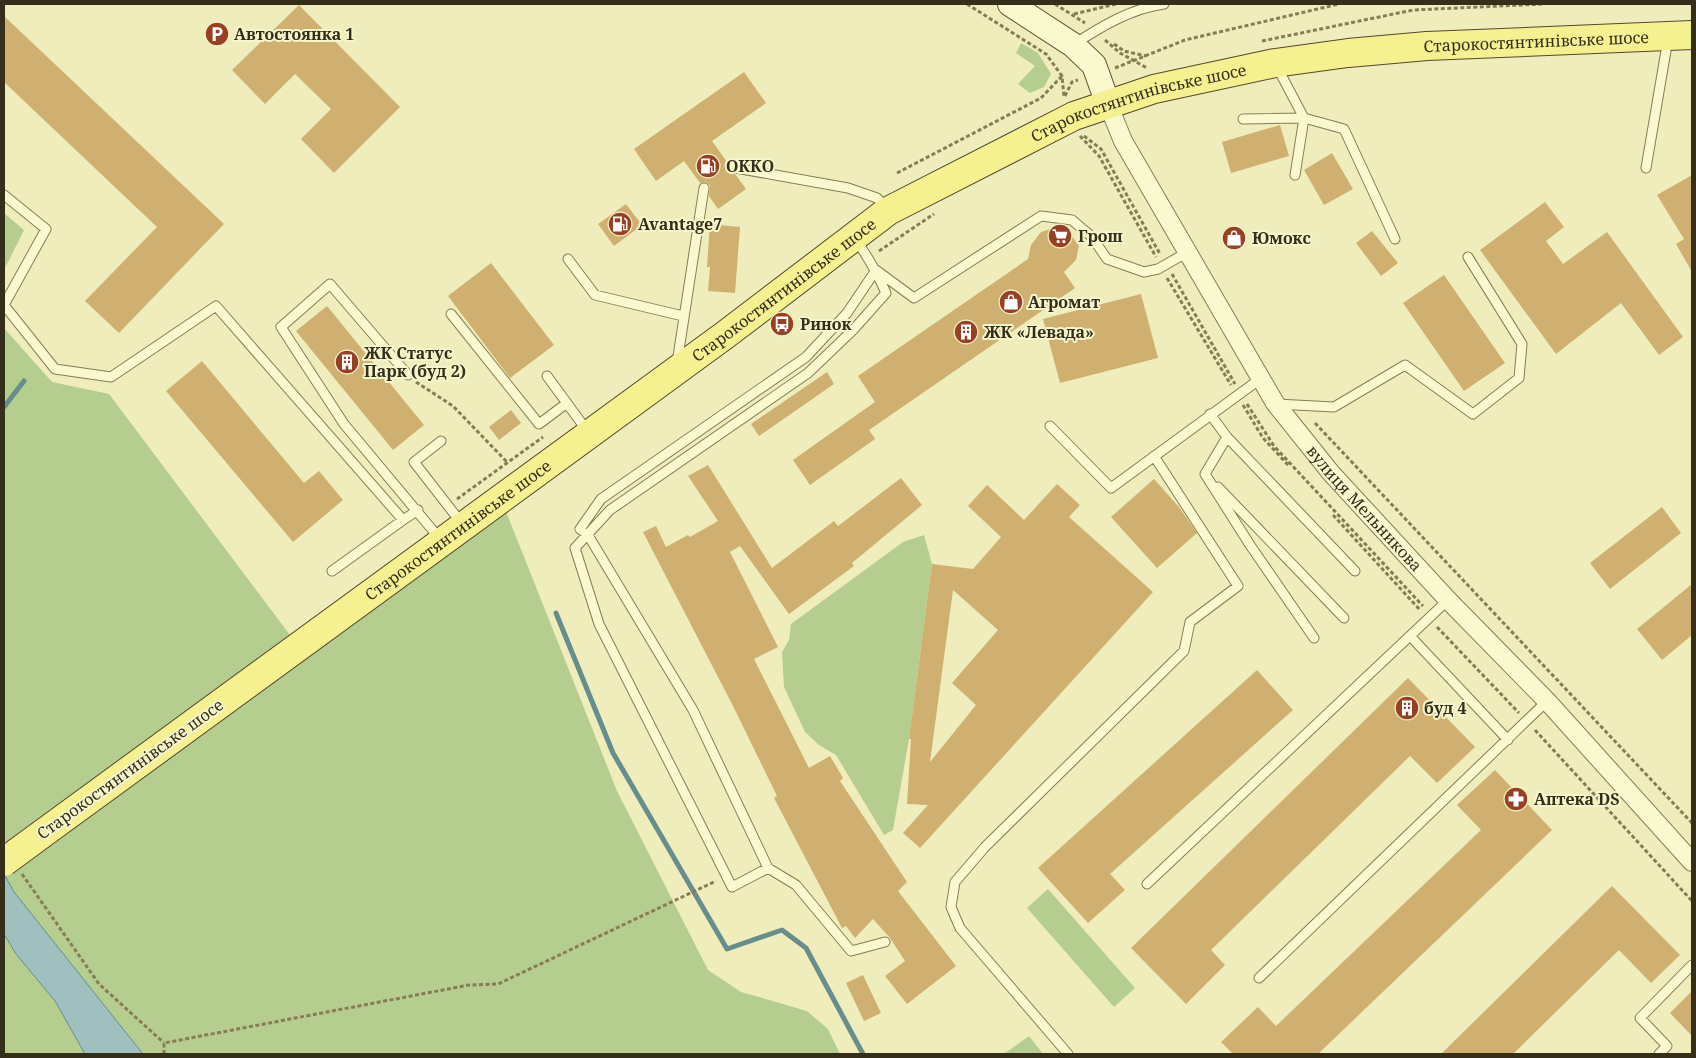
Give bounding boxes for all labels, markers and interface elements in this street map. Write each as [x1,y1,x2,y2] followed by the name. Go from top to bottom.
[204,21,230,47] parking icon: Автостоянка 1
[234,23,354,45] place label: Автостоянка 1
[1423,26,1649,57] street label: Старокостянтинівське шосе
[1027,59,1248,147] street label: Старокостянтинівське шосе
[695,153,721,179] fuel station icon: ОККО
[726,155,774,177] place label: ОККО
[607,211,633,237] fuel station icon: Avantage7
[638,213,722,235] place label: Avantage7
[687,213,880,367] street label: Старокостянтинівське шосе
[1047,223,1073,249] supermarket icon: Грош
[1078,225,1123,247] place label: Грош
[1221,225,1247,251] shop icon: Юмокс
[1252,227,1311,249] place label: Юмокс
[998,289,1024,315] shop icon: Агромат
[1028,291,1100,313] place label: Агромат
[769,311,795,337] bus stop icon: Ринок
[800,313,852,335] place label: Ринок
[953,319,979,345] building icon: ЖК «Левада»
[984,321,1094,343] place label: ЖК «Левада»
[364,342,466,382] place label: ЖК Статус Парк (буд 2)
[334,349,360,375] building icon: ЖК Статус Парк (буд 2)
[1302,440,1427,576] street label: вулиця Мельникова
[360,455,555,606] street label: Старокостянтинівське шосе
[32,694,228,844] street label: Старокостянтинівське шосе
[1394,695,1420,721] building icon: буд 4
[1424,697,1467,719] place label: буд 4
[1503,786,1529,812] pharmacy icon: Аптека DS
[1534,788,1620,810] place label: Аптека DS

